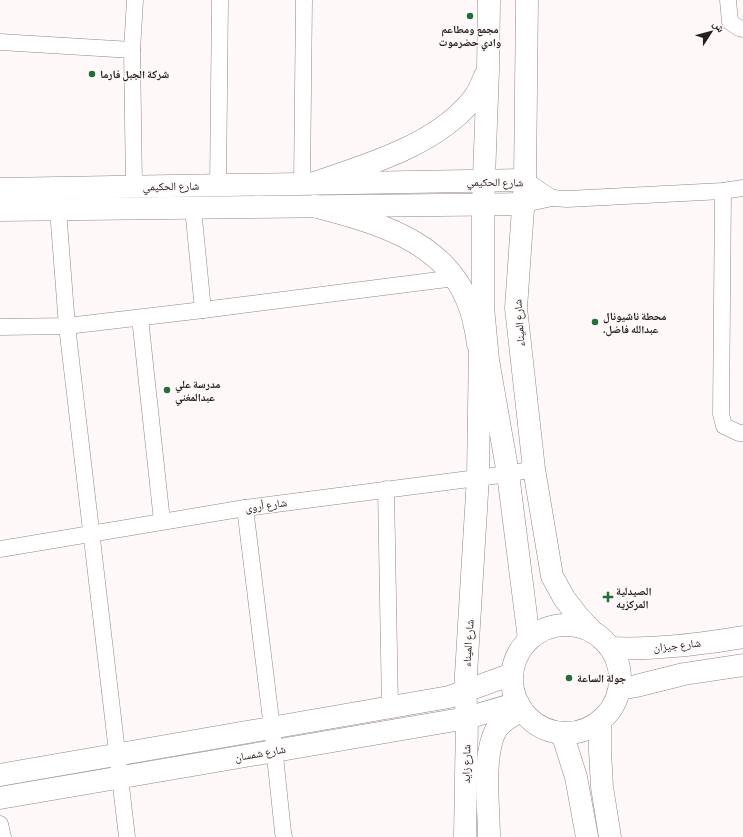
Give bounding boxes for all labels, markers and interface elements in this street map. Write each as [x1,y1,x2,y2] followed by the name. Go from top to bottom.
[465,11,475,21] marker: مجمع ومطاعم وادي حضرموت
[691,12,731,52] north arrow
[709,18,728,36] text: ش
[439,23,501,51] place label: مجمع ومطاعم وادي حضرموت
[100,68,169,82] place label: شركة الجبل فارما
[87,69,97,79] marker: شركة الجبل فارما
[467,176,523,191] street label: شارع الحكيمي
[143,180,199,195] street label: شارع الحكيمي
[511,299,528,347] street label: شارع الميناء
[603,310,666,337] place label: محطة ناشيونال .عبدالله فاضل
[590,317,600,327] marker: محطة ناشيونال .عبدالله فاضل
[175,378,220,406] place label: مدرسة علي عبدالمغني
[162,385,172,395] marker: مدرسة علي عبدالمغني
[244,495,288,515] street label: شارع أروى
[616,585,652,611] place label: الصيدلية المركزيه
[603,592,613,602] marker: الصيدلية المركزيه
[460,619,477,667] street label: شارع الميناء
[653,637,701,654] street label: شارع جيزان
[577,672,626,685] place label: جولة الساعة
[564,673,574,683] marker: جولة الساعة
[234,743,287,764] street label: شارع شمسان
[460,744,473,784] street label: شارع زايد

